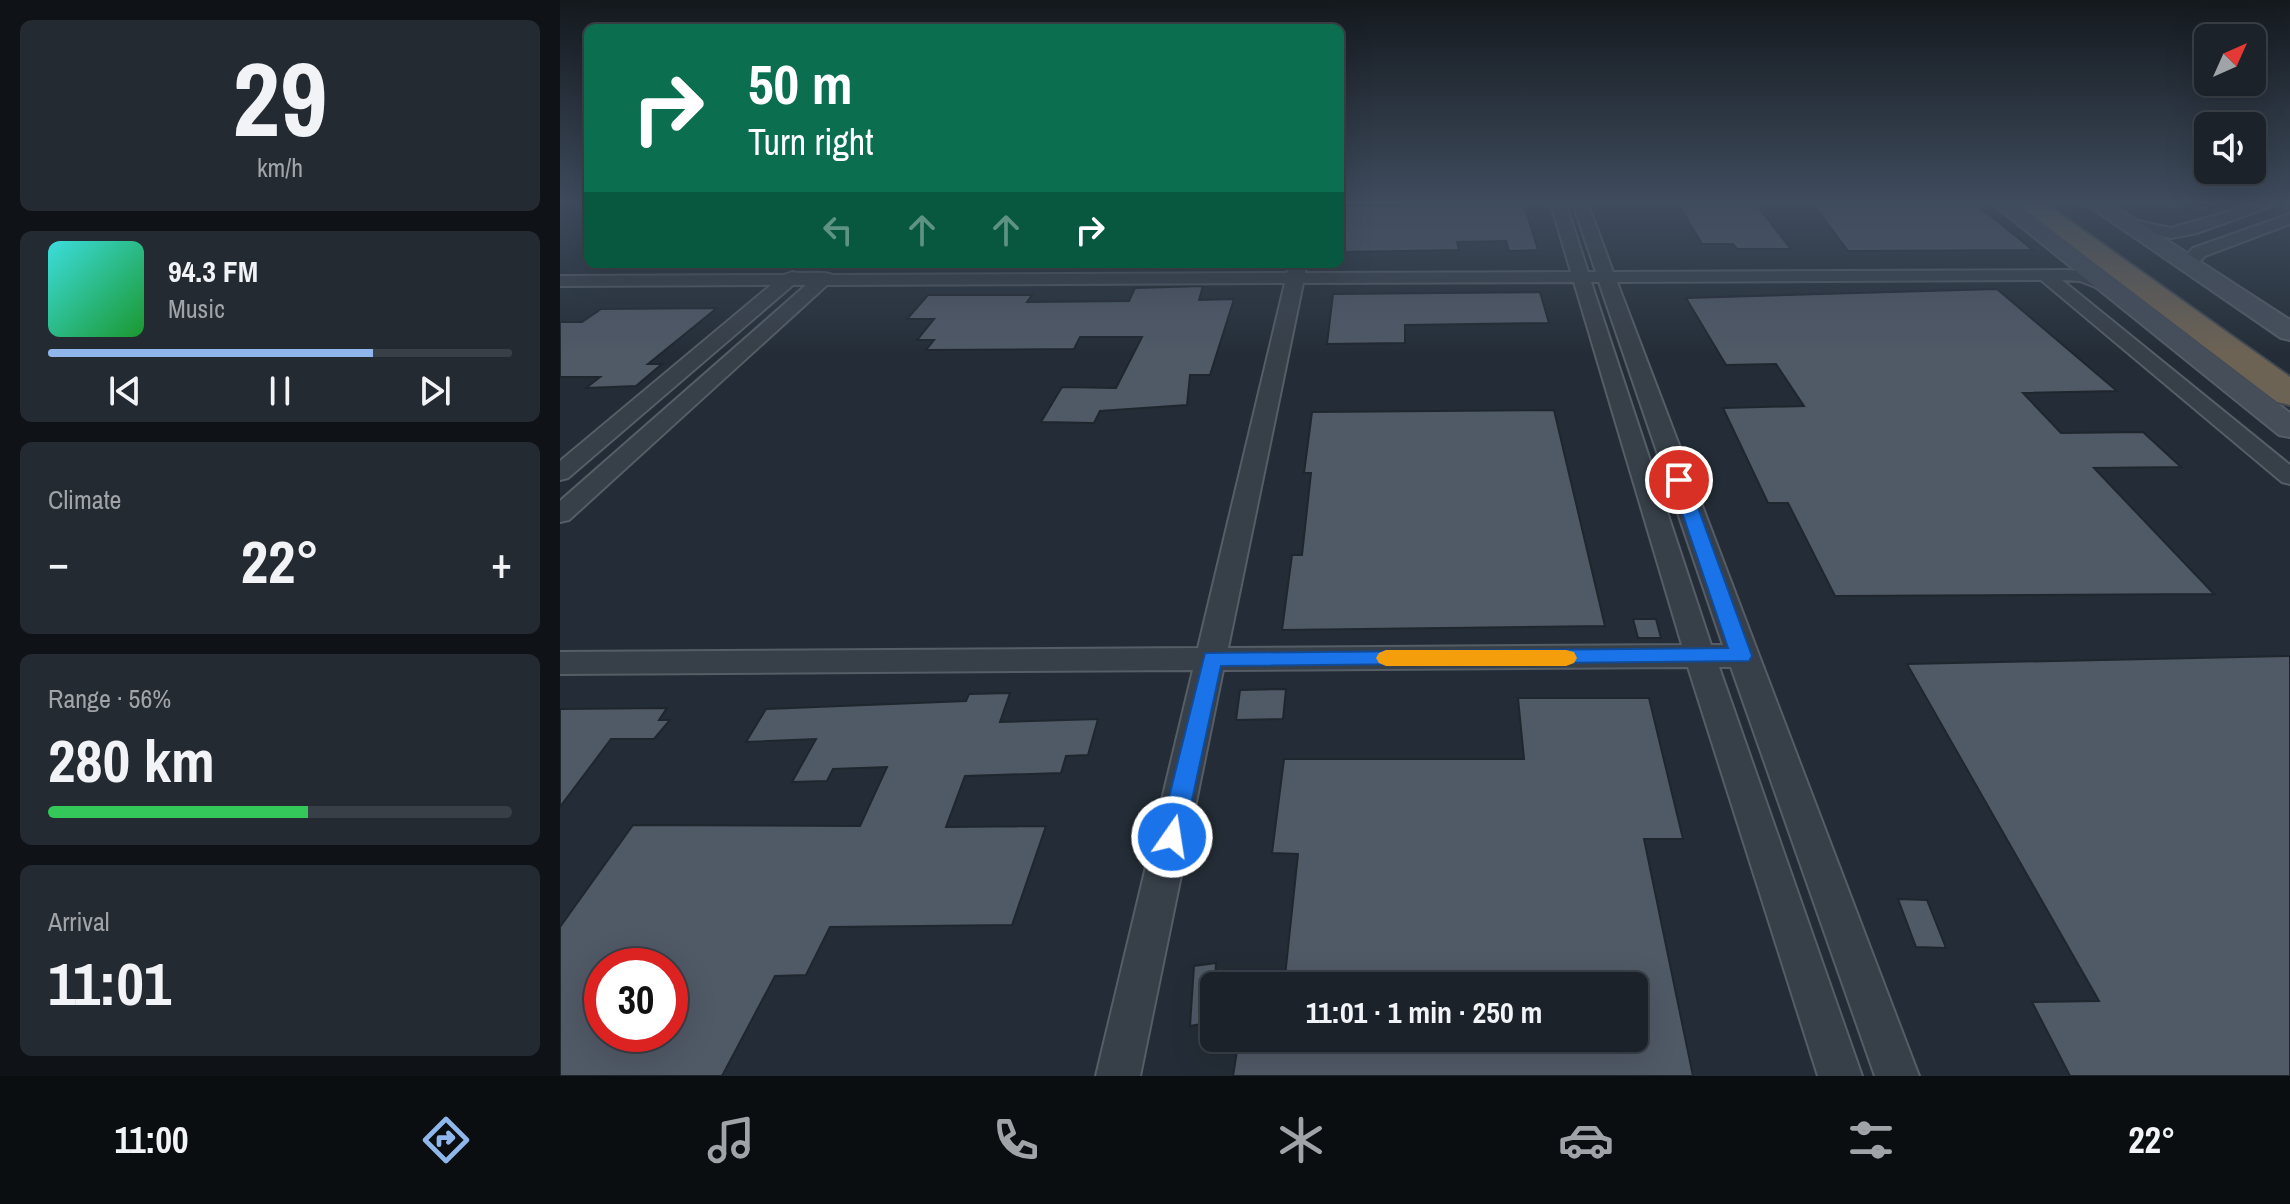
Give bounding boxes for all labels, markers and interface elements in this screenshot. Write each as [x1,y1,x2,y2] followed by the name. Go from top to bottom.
[2194,24,2266,96] north arrow
[2194,24,2266,184] map controls
[233,28,327,168] text: 29
[748,46,853,121] text: 50 m
[616,56,720,160] icon: right
[2194,112,2266,184] button: sound
[748,118,873,166] text: Turn right
[257,150,303,185] text: km/h
[816,208,860,252] icon: left
[900,208,944,252] icon: ahead
[984,208,1028,252] icon: ahead
[1068,208,1112,252] icon: right
[168,251,258,291] text: 94.3 FM
[168,291,225,326] text: Music
[103,369,147,413] icon: previous
[258,369,302,413] icon: pause
[413,369,457,413] icon: next
[1645,446,1713,514] pin
[1657,458,1701,502] icon: arrive
[48,482,121,517] text: Climate
[241,521,319,602] text: 22°
[48,532,69,592] text: −
[491,532,512,592] text: +
[48,681,171,716] text: Range · 56%
[48,720,215,801] text: 280 km
[1130,795,1214,879] position arrow
[48,904,110,939] text: Arrival
[48,943,171,1024] text: 11:01
[584,948,688,1052] speed limit sign: 30
[1306,992,1542,1032] text: 11:01 · 1 min · 250 m
[418,1112,474,1168] icon: directions
[703,1112,759,1168] icon: music
[988,1112,1044,1168] icon: phone
[1273,1112,1329,1168] icon: climate
[1558,1112,1614,1168] icon: car
[1843,1112,1899,1168] icon: filters
[115,1116,188,1164] text: 11:00
[2128,1116,2175,1164] text: 22°

